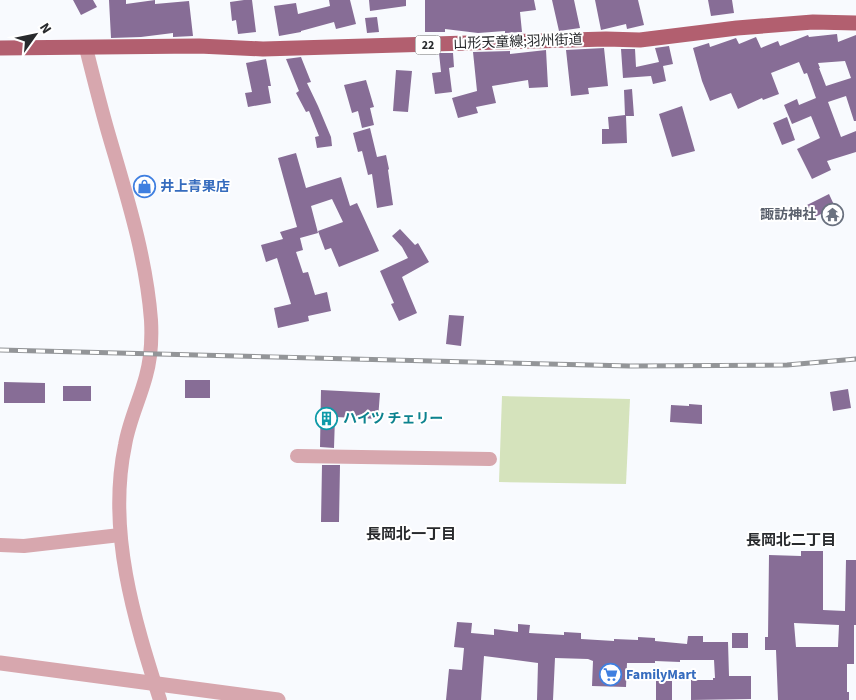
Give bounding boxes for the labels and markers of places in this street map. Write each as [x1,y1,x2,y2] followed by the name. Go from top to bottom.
[132,175,156,199] shop icon: 井上青果店
[160,177,230,197] place label: 井上青果店
[820,203,844,227] temple icon: 諏訪神社
[760,205,816,225] place label: 諏訪神社
[315,407,339,431] building icon: ハイツ チェリー
[343,409,444,429] place label: ハイツ チェリー
[598,663,622,687] supermarket icon: FamilyMart
[626,665,697,685] place label: FamilyMart

